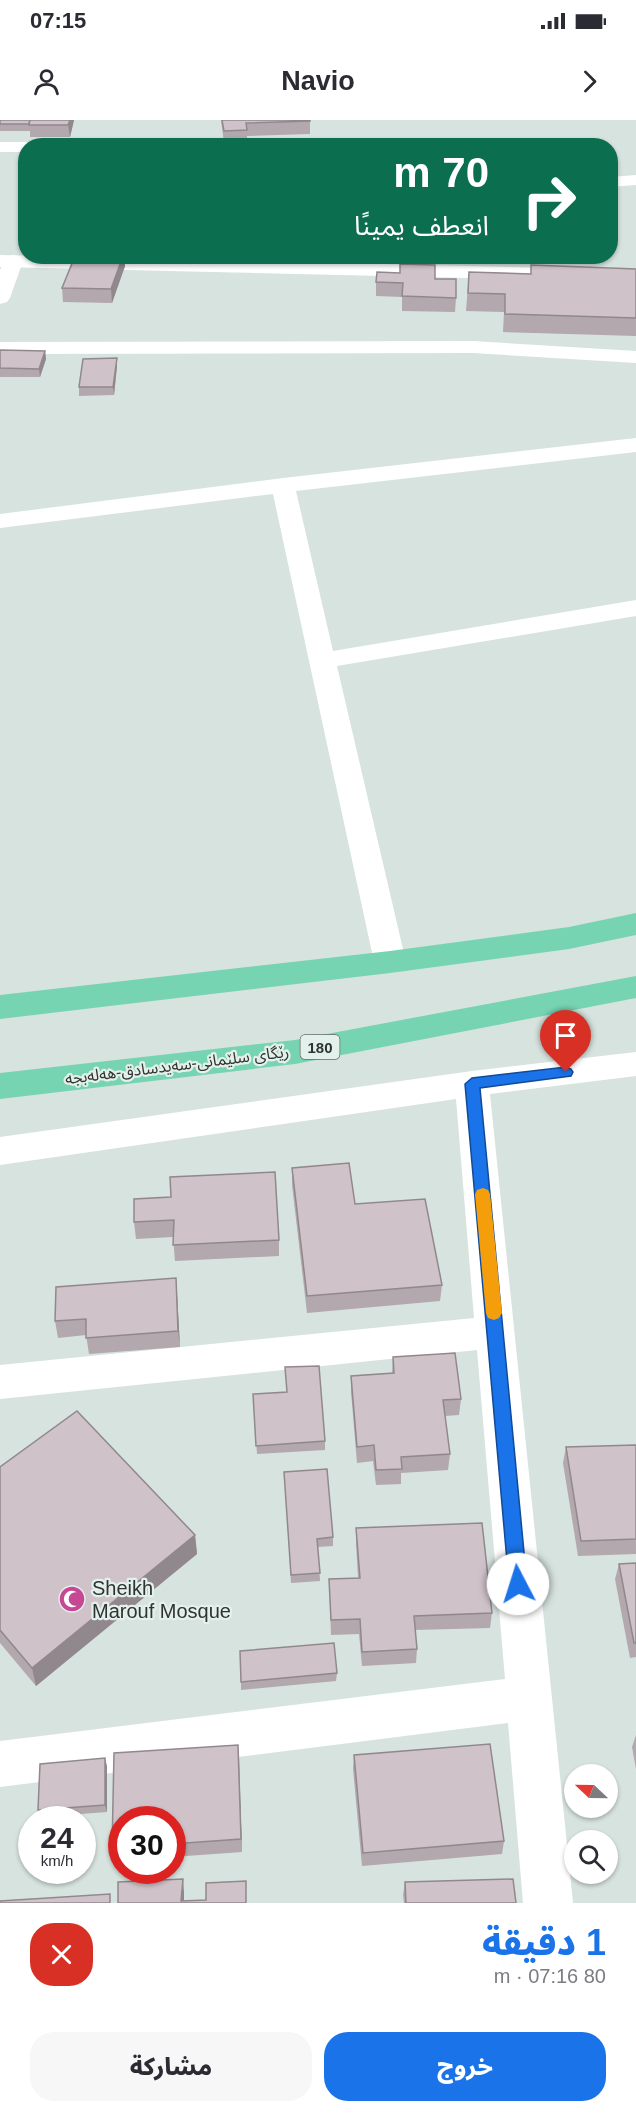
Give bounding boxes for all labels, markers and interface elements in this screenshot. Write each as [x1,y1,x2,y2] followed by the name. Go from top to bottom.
[30,8,86,33] text: 07:15
[30,65,63,98] icon: person
[573,65,606,98] icon: forward
[281,66,355,96] text: Navio
[393,149,489,196] text: 70 m
[510,162,588,240] icon: right
[354,211,489,241] text: انعطف يمينًا
[540,1010,591,1072] pin
[549,1019,582,1052] icon: arrive
[300,1035,340,1059] road number: 180
[64,1043,290,1088] street label: رێگای سلێمانی-سەیدسادق-هەلەبجە
[486,1552,550,1616] position arrow
[92,1577,231,1622] place label: Sheikh Marouf Mosque
[57,1584,87,1614] mosque icon: Sheikh Marouf Mosque
[564,1764,618,1818] north arrow
[564,1764,618,1884] map controls
[108,1806,186,1884] speed limit sign: 30
[40,1821,74,1854] text: 24
[564,1830,618,1884] button: search
[41,1852,73,1869] text: km/h
[482,1922,606,1963] text: 1 دقيقة
[30,1923,93,1986] button: close
[494,1965,606,1987] text: 80 m · 07:16
[30,2032,312,2101] button: مشاركة
[324,2032,606,2101] button: خروج

